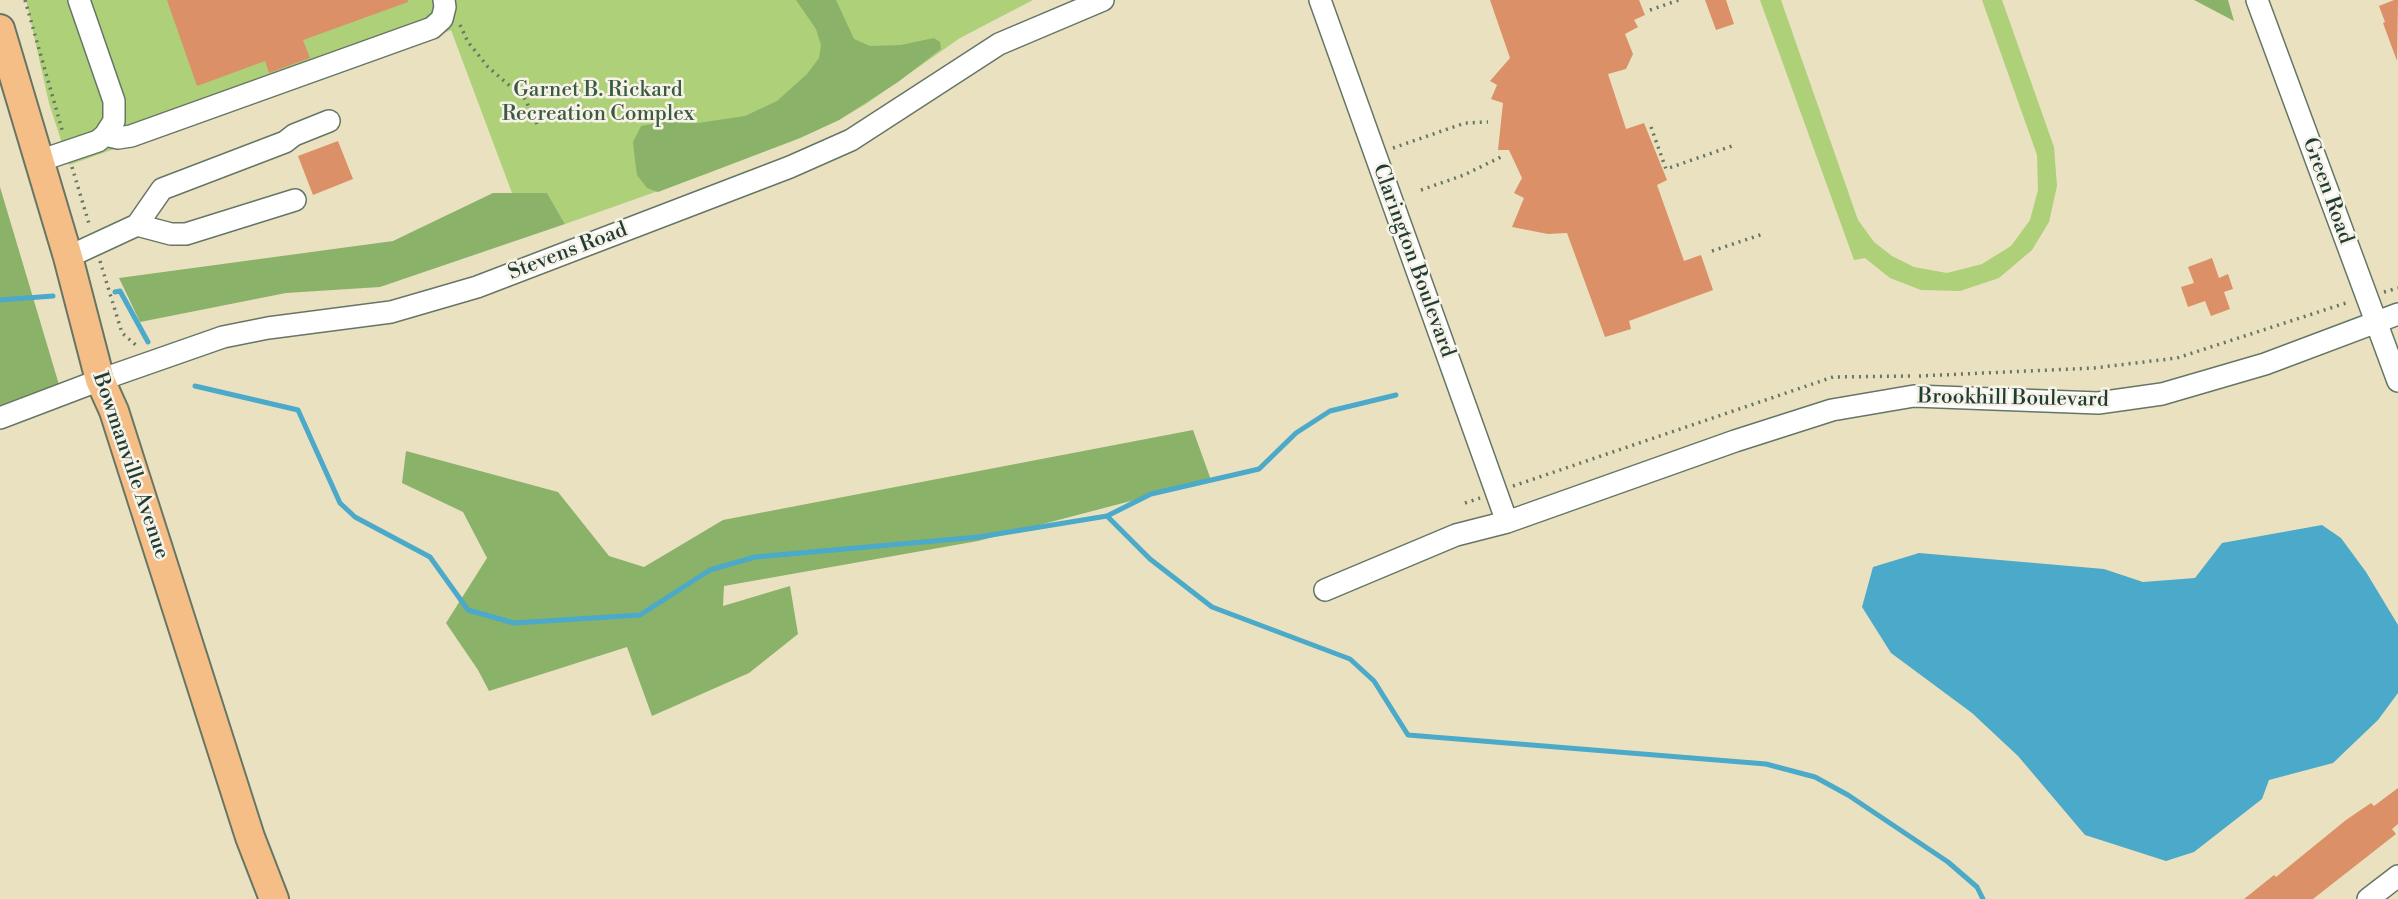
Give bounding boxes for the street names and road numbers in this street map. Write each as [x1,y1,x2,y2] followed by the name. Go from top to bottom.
[2296,134,2358,248] street label: Green Road
[1366,161,1460,361] street label: Clarington Boulevard
[505,218,631,286] street label: Stevens Road
[86,369,174,563] street label: Bowmanville Avenue
[1917,385,2109,413] street label: Brookhill Boulevard

